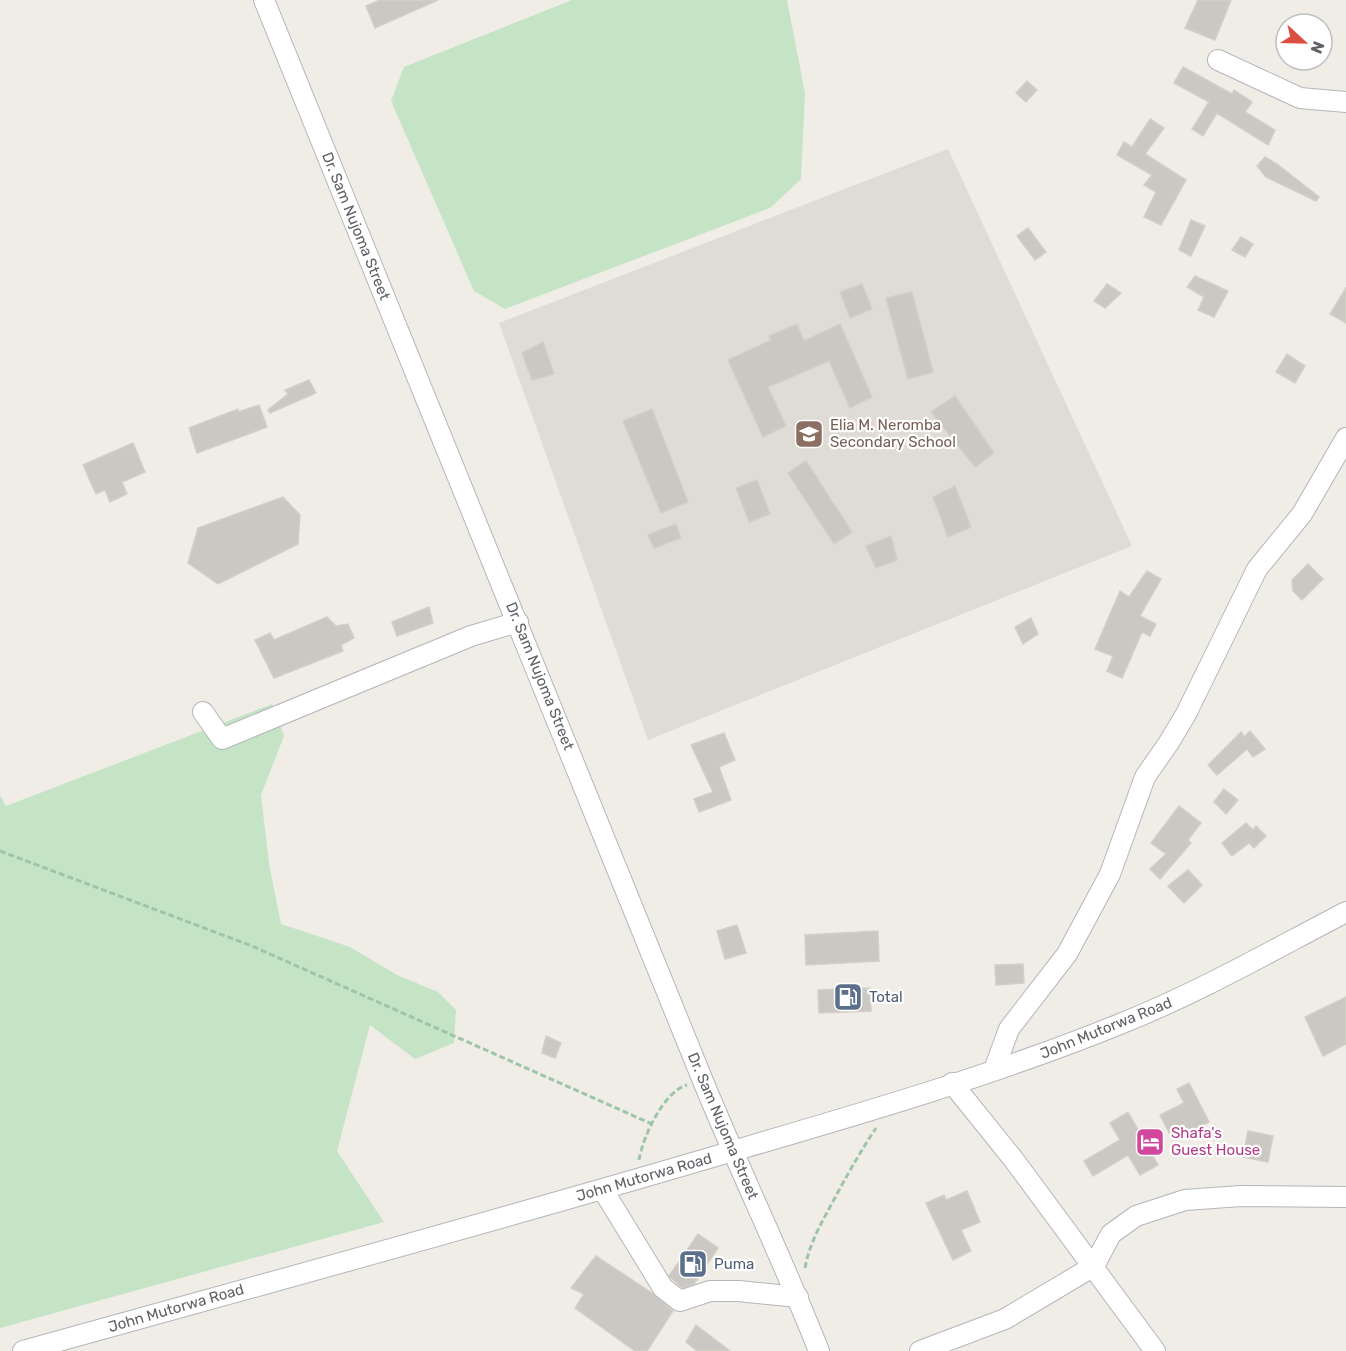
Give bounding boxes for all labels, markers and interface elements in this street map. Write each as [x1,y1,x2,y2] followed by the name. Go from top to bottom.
[1274,12,1334,72] north arrow
[1306,39,1328,56] text: N
[318,149,394,303] street label: Dr. Sam Nujoma Street
[830,416,956,451] place label: Elia M. Neromba Secondary School
[793,418,825,450] school or university icon: Elia M. Neromba Secondary School
[502,599,578,753] street label: Dr. Sam Nujoma Street
[832,981,864,1013] fuel station icon: Total
[869,988,903,1006] place label: Total
[1038,993,1174,1063] street label: John Mutorwa Road
[684,1050,762,1202] street label: Dr. Sam Nujoma Street
[1171,1124,1260,1159] place label: Shafa's Guest House
[1134,1126,1166,1158] hotel icon: Shafa's Guest House
[574,1149,714,1205] street label: John Mutorwa Road
[677,1248,709,1280] fuel station icon: Puma
[714,1255,754,1273] place label: Puma
[106,1280,246,1336] street label: John Mutorwa Road

